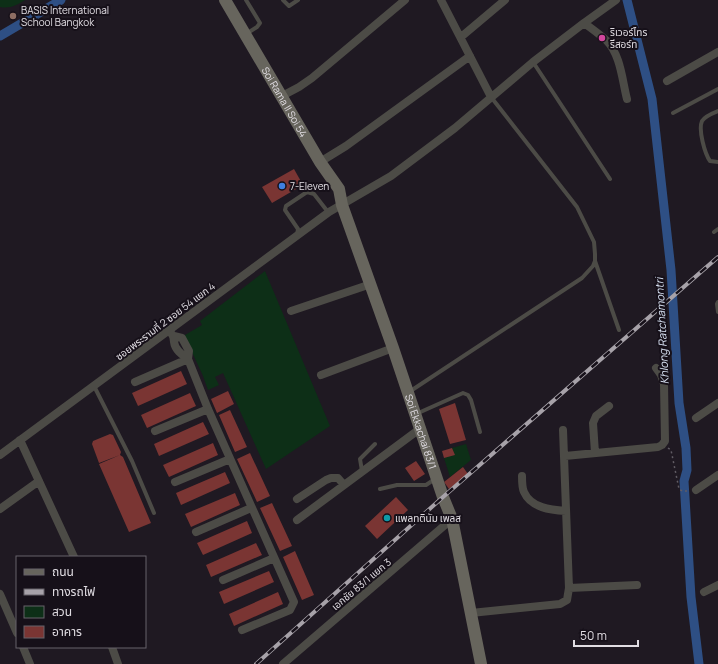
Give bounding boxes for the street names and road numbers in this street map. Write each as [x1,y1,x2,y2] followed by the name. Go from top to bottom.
[259,64,311,140] street label: Soi Rama II Soi 54
[112,279,218,363] street label: ซอยพระรามที่ 2 ซอย 54 แยก 4
[402,392,440,471] street label: Soi Ekkachai 83/1
[328,555,394,613] street label: เอกชัย 83/1 แยก 3

